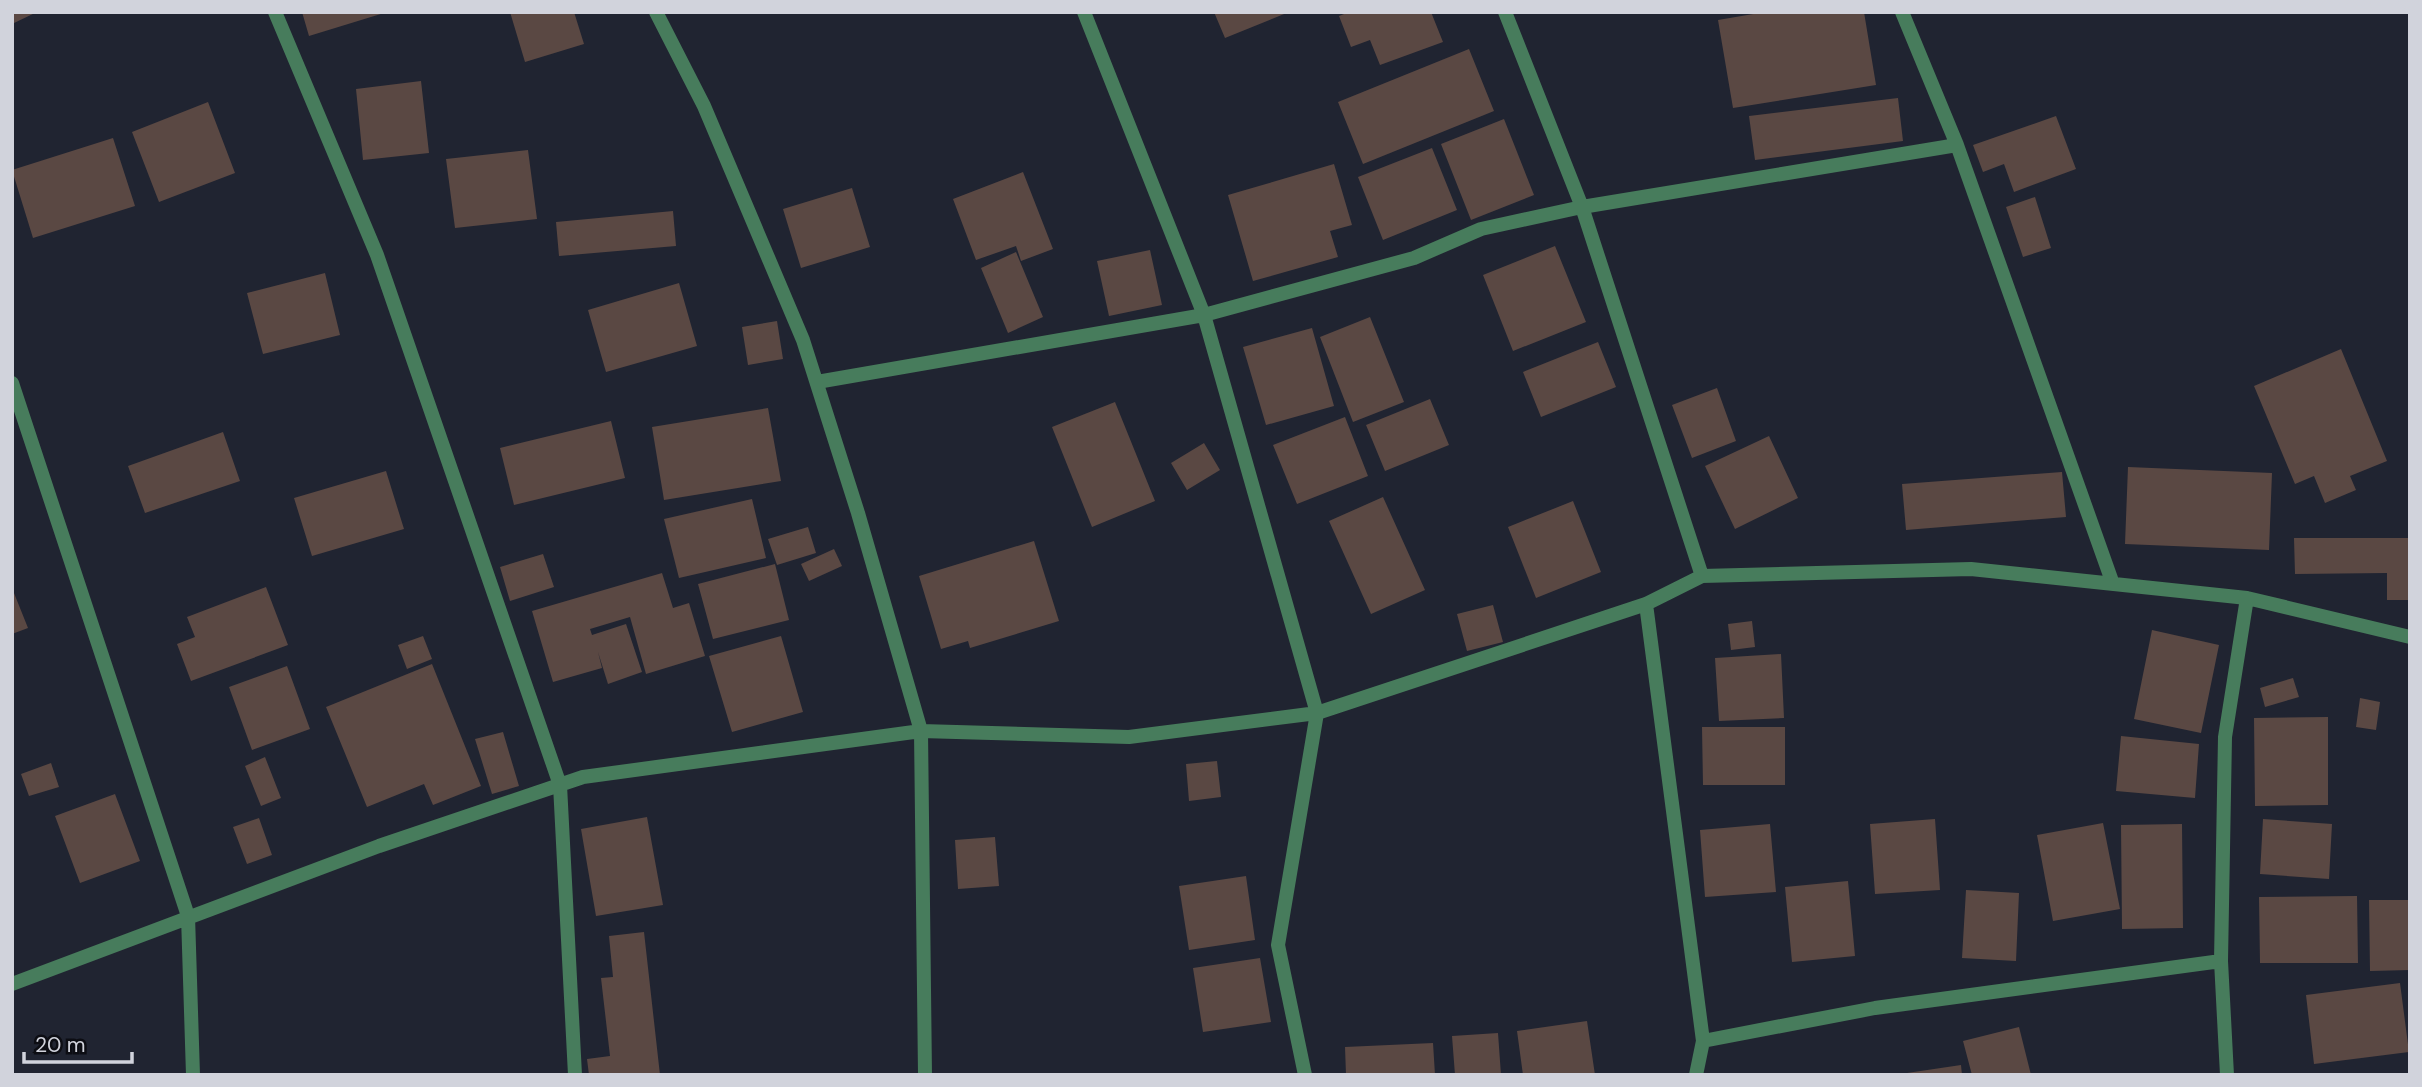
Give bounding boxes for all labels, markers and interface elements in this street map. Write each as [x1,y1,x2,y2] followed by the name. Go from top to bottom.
[24,1020,133,1064] scale bar
[35,1031,86,1059] text: 20 m

